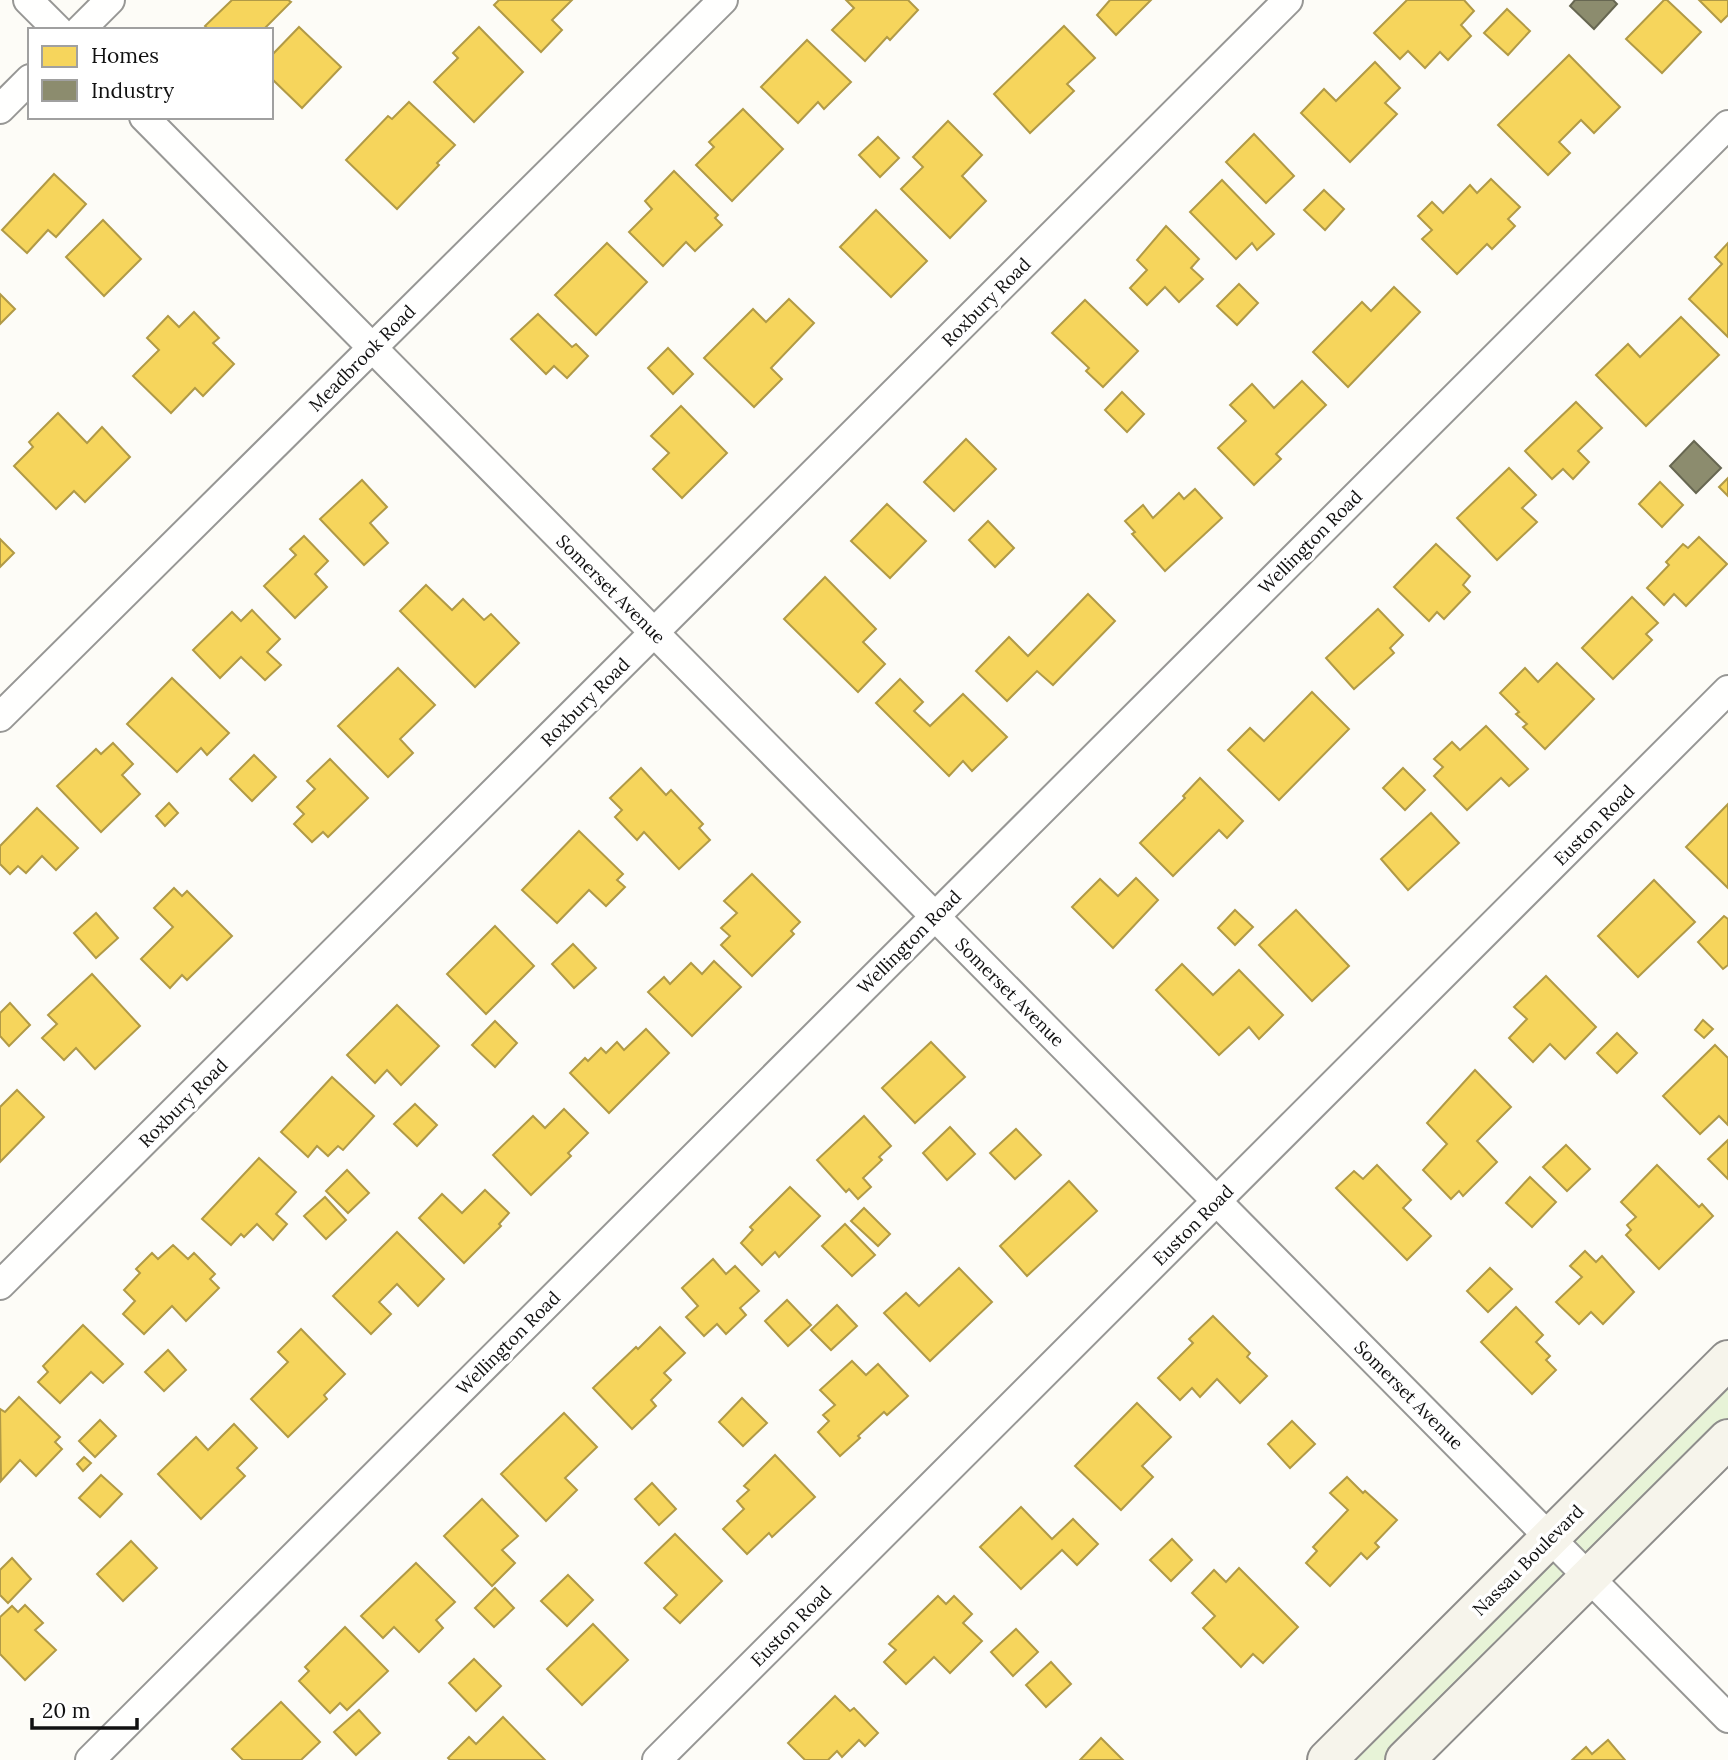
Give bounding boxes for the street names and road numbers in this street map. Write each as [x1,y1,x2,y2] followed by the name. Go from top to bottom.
[937,253,1035,351] street label: Roxbury Road
[304,300,420,416] street label: Meadbrook Road
[1253,485,1367,599] street label: Wellington Road
[552,530,671,649] street label: Somerset Avenue
[536,653,634,751] street label: Roxbury Road
[1549,780,1639,870] street label: Euston Road
[852,885,966,999] street label: Wellington Road
[951,933,1070,1052] street label: Somerset Avenue
[134,1054,232,1152] street label: Roxbury Road
[1148,1180,1238,1270] street label: Euston Road
[451,1286,565,1400] street label: Wellington Road
[1350,1336,1469,1455] street label: Somerset Avenue
[1468,1499,1589,1620] street label: Nassau Boulevard
[746,1581,836,1671] street label: Euston Road

